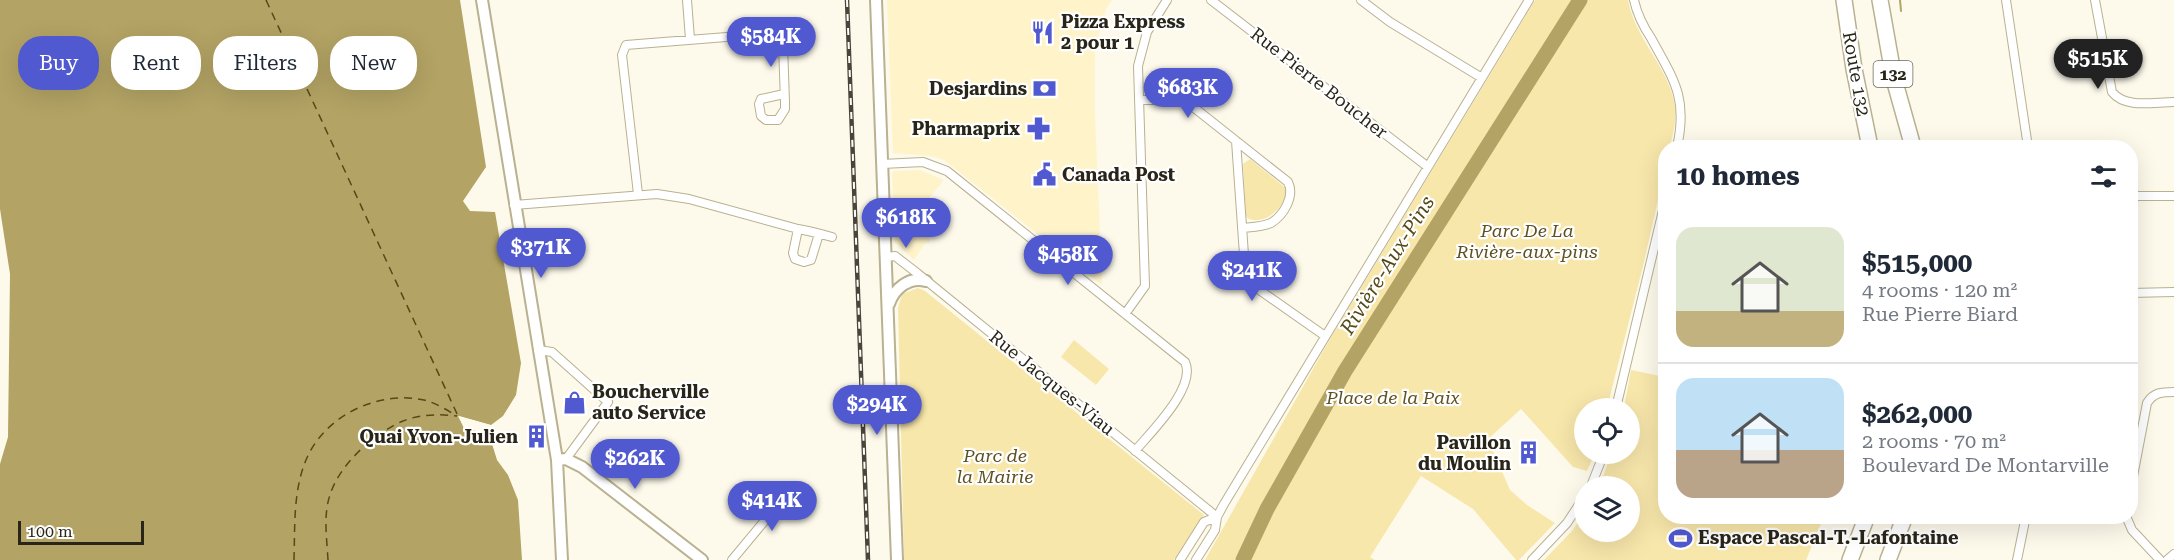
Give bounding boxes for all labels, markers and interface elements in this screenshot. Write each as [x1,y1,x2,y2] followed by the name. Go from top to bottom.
[1061,11,1185,53] place label: Pizza Express 2 pour 1
[729,17,813,68] pin: $584K
[1030,19,1056,45] restaurant icon: Pizza Express 2 pour 1
[1247,23,1392,142] street label: Rue Pierre Boucher
[741,24,801,48] text: $584K
[1839,30,1874,118] street label: Route 132
[18,36,99,90] chip: Buy
[111,36,201,90] chip: Rent
[213,36,318,90] chip: Filters
[330,36,417,90] chip: New
[2056,39,2140,90] pin: $515K
[2068,46,2128,70] text: $515K
[1874,61,1912,87] road number: 132
[1146,68,1230,119] pin: $683K
[1158,75,1218,99] text: $683K
[1032,76,1058,102] bank icon: Desjardins
[929,78,1027,99] place label: Desjardins
[1025,116,1051,142] pharmacy icon: Pharmaprix
[912,118,1020,139] place label: Pharmaprix
[2087,160,2120,193] icon: filters
[1676,161,1800,191] text: 10 homes
[1031,162,1057,188] public building icon: Canada Post
[1062,164,1175,185] place label: Canada Post
[1334,191,1439,339] water label: Rivière-Aux-Pins
[864,198,948,249] pin: $618K
[876,205,936,229] text: $618K
[1455,220,1598,262] park label: Parc De La Rivière-aux-pins
[499,228,583,279] pin: $371K
[511,235,571,259] text: $371K
[1026,235,1110,286] pin: $458K
[1038,242,1098,266] text: $458K
[1862,248,1972,278] text: $515,000
[1210,251,1294,302] pin: $241K
[1724,251,1796,323] icon: home
[1222,258,1282,282] text: $241K
[1862,278,2017,302] text: 4 rooms · 120 m²
[1862,302,2018,326] text: Rue Pierre Biard
[986,326,1119,439] street label: Rue Jacques-Viau
[592,381,709,423] place label: Boucherville auto Service
[835,385,919,436] pin: $294K
[1325,387,1460,408] park label: Place de la Paix
[561,389,587,415] shop icon: Boucherville auto Service
[847,392,907,416] text: $294K
[1574,398,1640,542] map controls
[1574,398,1640,464] button: locate
[1862,399,1972,429] text: $262,000
[1724,402,1796,474] icon: home
[523,424,549,450] building icon: Quai Yvon-Julien
[359,426,518,447] place label: Quai Yvon-Julien
[1862,429,2006,453] text: 2 rooms · 70 m²
[1418,432,1511,474] place label: Pavillon du Moulin
[593,439,677,490] pin: $262K
[1516,440,1542,466] building icon: Pavillon du Moulin
[957,445,1033,487] park label: Parc de la Mairie
[605,446,665,470] text: $262K
[1862,453,2109,477] text: Boulevard De Montarville
[1574,476,1640,542] button: layers
[730,481,814,532] pin: $414K
[742,488,802,512] text: $414K
[18,518,144,546] scale bar
[27,522,73,541] text: 100 m
[1667,525,1693,551] sports icon: Espace Pascal-T.-Lafontaine
[1698,527,1959,548] place label: Espace Pascal-T.-Lafontaine

